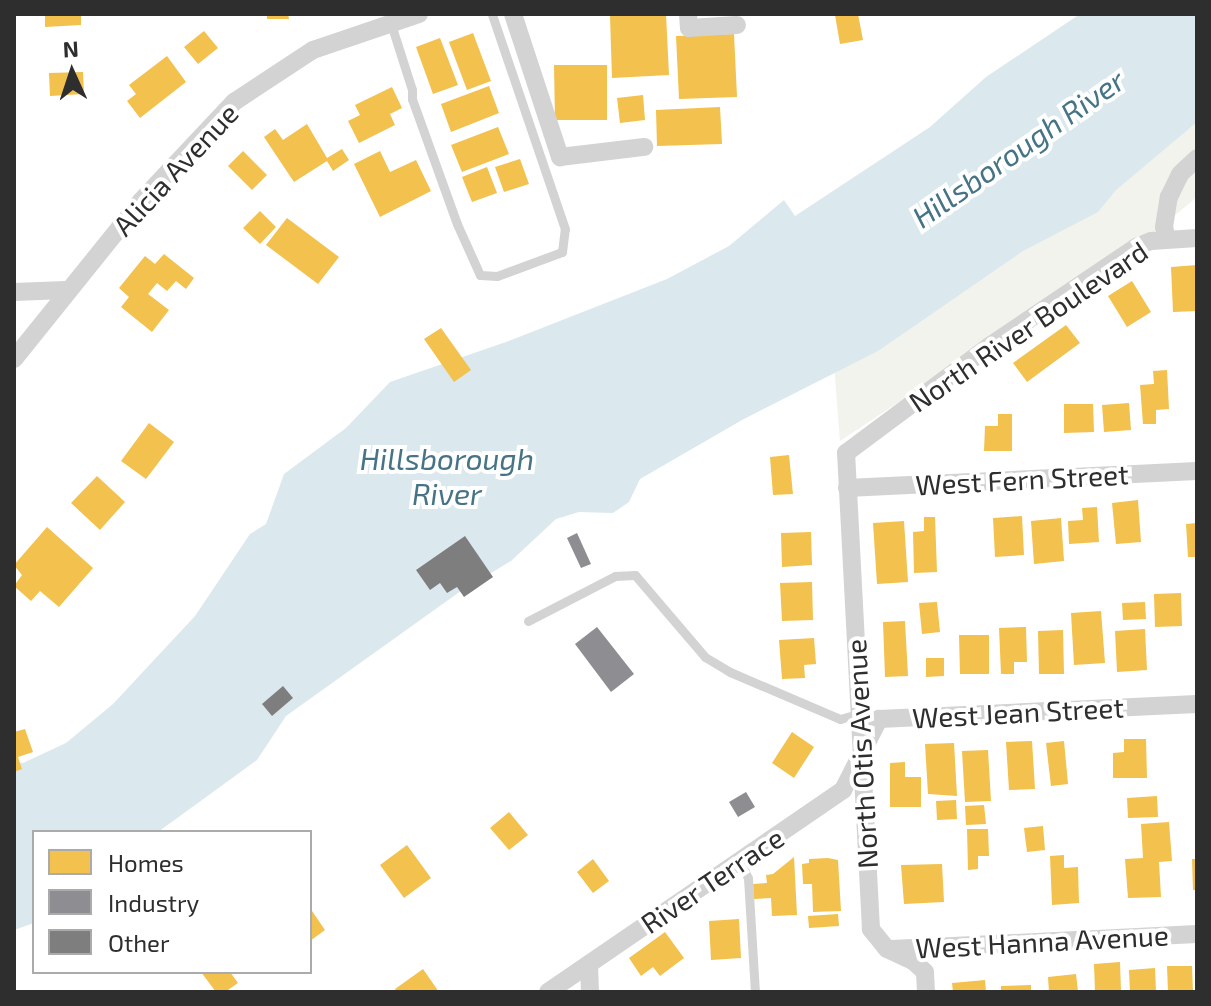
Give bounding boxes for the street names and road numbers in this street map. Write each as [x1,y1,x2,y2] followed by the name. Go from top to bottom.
[105,96,245,242] street label: Alicia Avenue
[902,233,1154,419] street label: North River Boulevard
[915,457,1129,501] street label: West Fern Street
[838,638,884,870] street label: North Otis Avenue
[911,690,1125,734] street label: West Jean Street
[634,820,790,940] street label: River Terrace
[914,918,1170,964] street label: West Hanna Avenue

